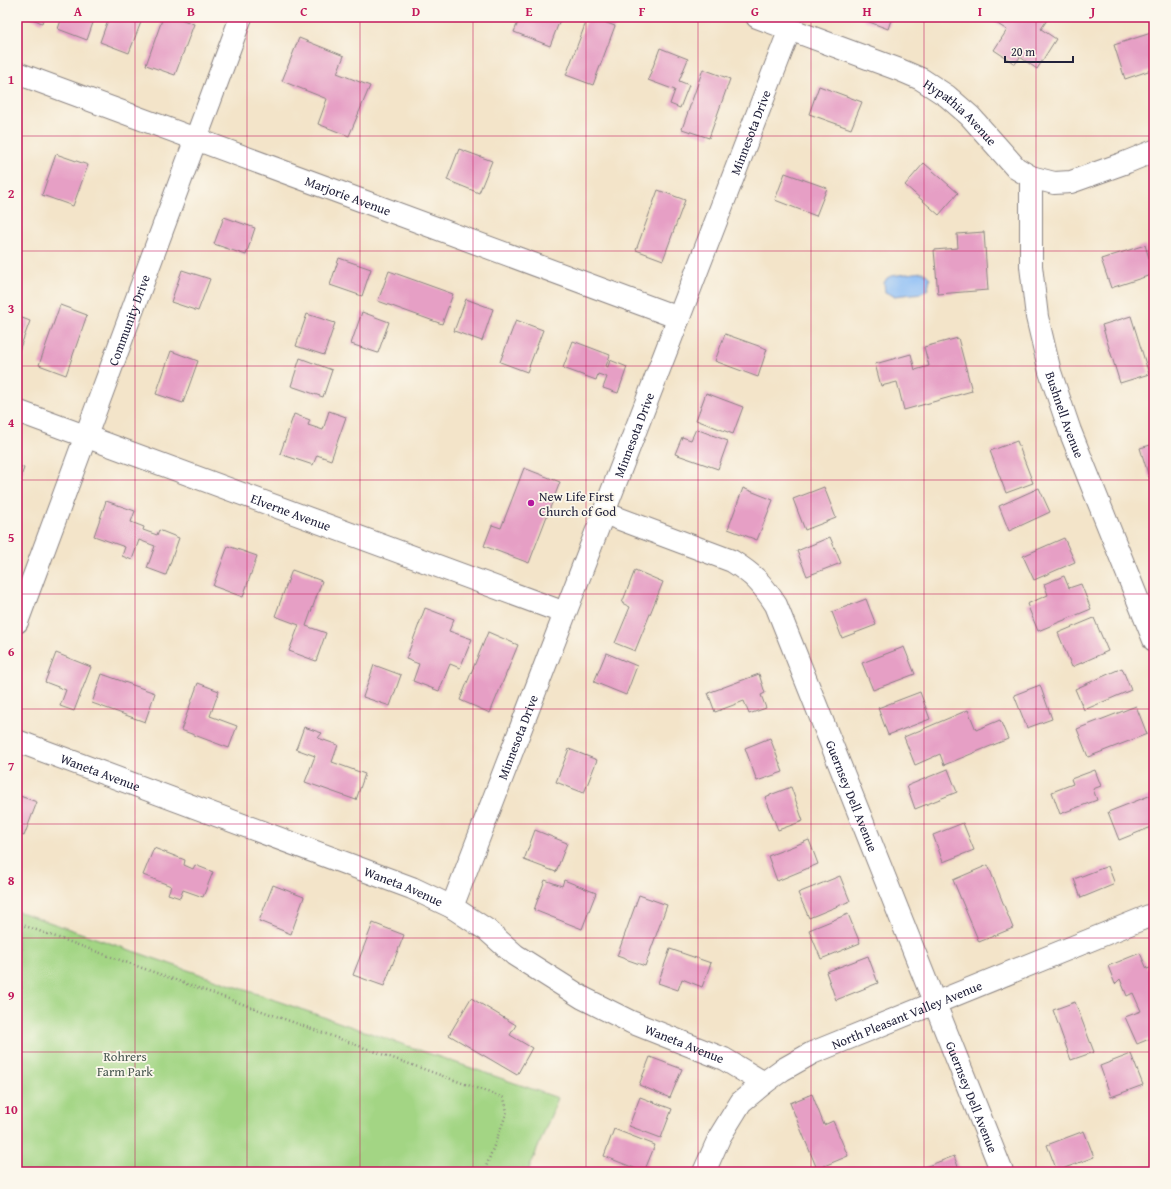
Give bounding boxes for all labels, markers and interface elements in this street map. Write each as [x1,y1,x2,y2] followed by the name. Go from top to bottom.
[74,2,83,21] text: A
[187,2,195,21] text: B
[300,2,308,21] text: C
[412,2,420,21] text: D
[526,2,533,21] text: E
[639,2,646,21] text: F
[751,2,759,21] text: G
[862,2,872,21] text: H
[978,2,982,21] text: I
[1089,2,1096,21] text: J
[1005,38,1073,64] scale bar
[1011,43,1035,60] text: 20 m
[8,70,14,89] text: 1
[920,74,1001,150] street label: Hypathia Avenue
[726,87,776,178] street label: Minnesota Drive
[302,171,394,221] street label: Marjorie Avenue
[8,184,15,203] text: 2
[104,272,155,369] street label: Community Drive
[8,299,14,318] text: 3
[1040,369,1089,461] street label: Bushnell Avenue
[609,390,659,480] street label: Minnesota Drive
[8,413,15,432] text: 4
[539,487,616,521] place label: New Life First Church of God
[248,489,334,536] street label: Elverne Avenue
[526,498,536,508] marker: New Life First Church of God
[8,528,15,547] text: 5
[8,642,15,661] text: 6
[493,692,543,783] street label: Minnesota Drive
[821,737,882,854] street label: Guernsey Dell Avenue
[58,749,143,796] street label: Waneta Avenue
[8,757,15,776] text: 7
[361,862,446,911] street label: Waneta Avenue
[8,871,15,890] text: 8
[829,976,985,1054] street label: North Pleasant Valley Avenue
[8,986,15,1005] text: 9
[642,1019,727,1068] street label: Waneta Avenue
[941,1038,1002,1155] street label: Guernsey Dell Avenue
[97,1047,153,1081] park label: Rohrers Farm Park
[4,1100,18,1119] text: 10

